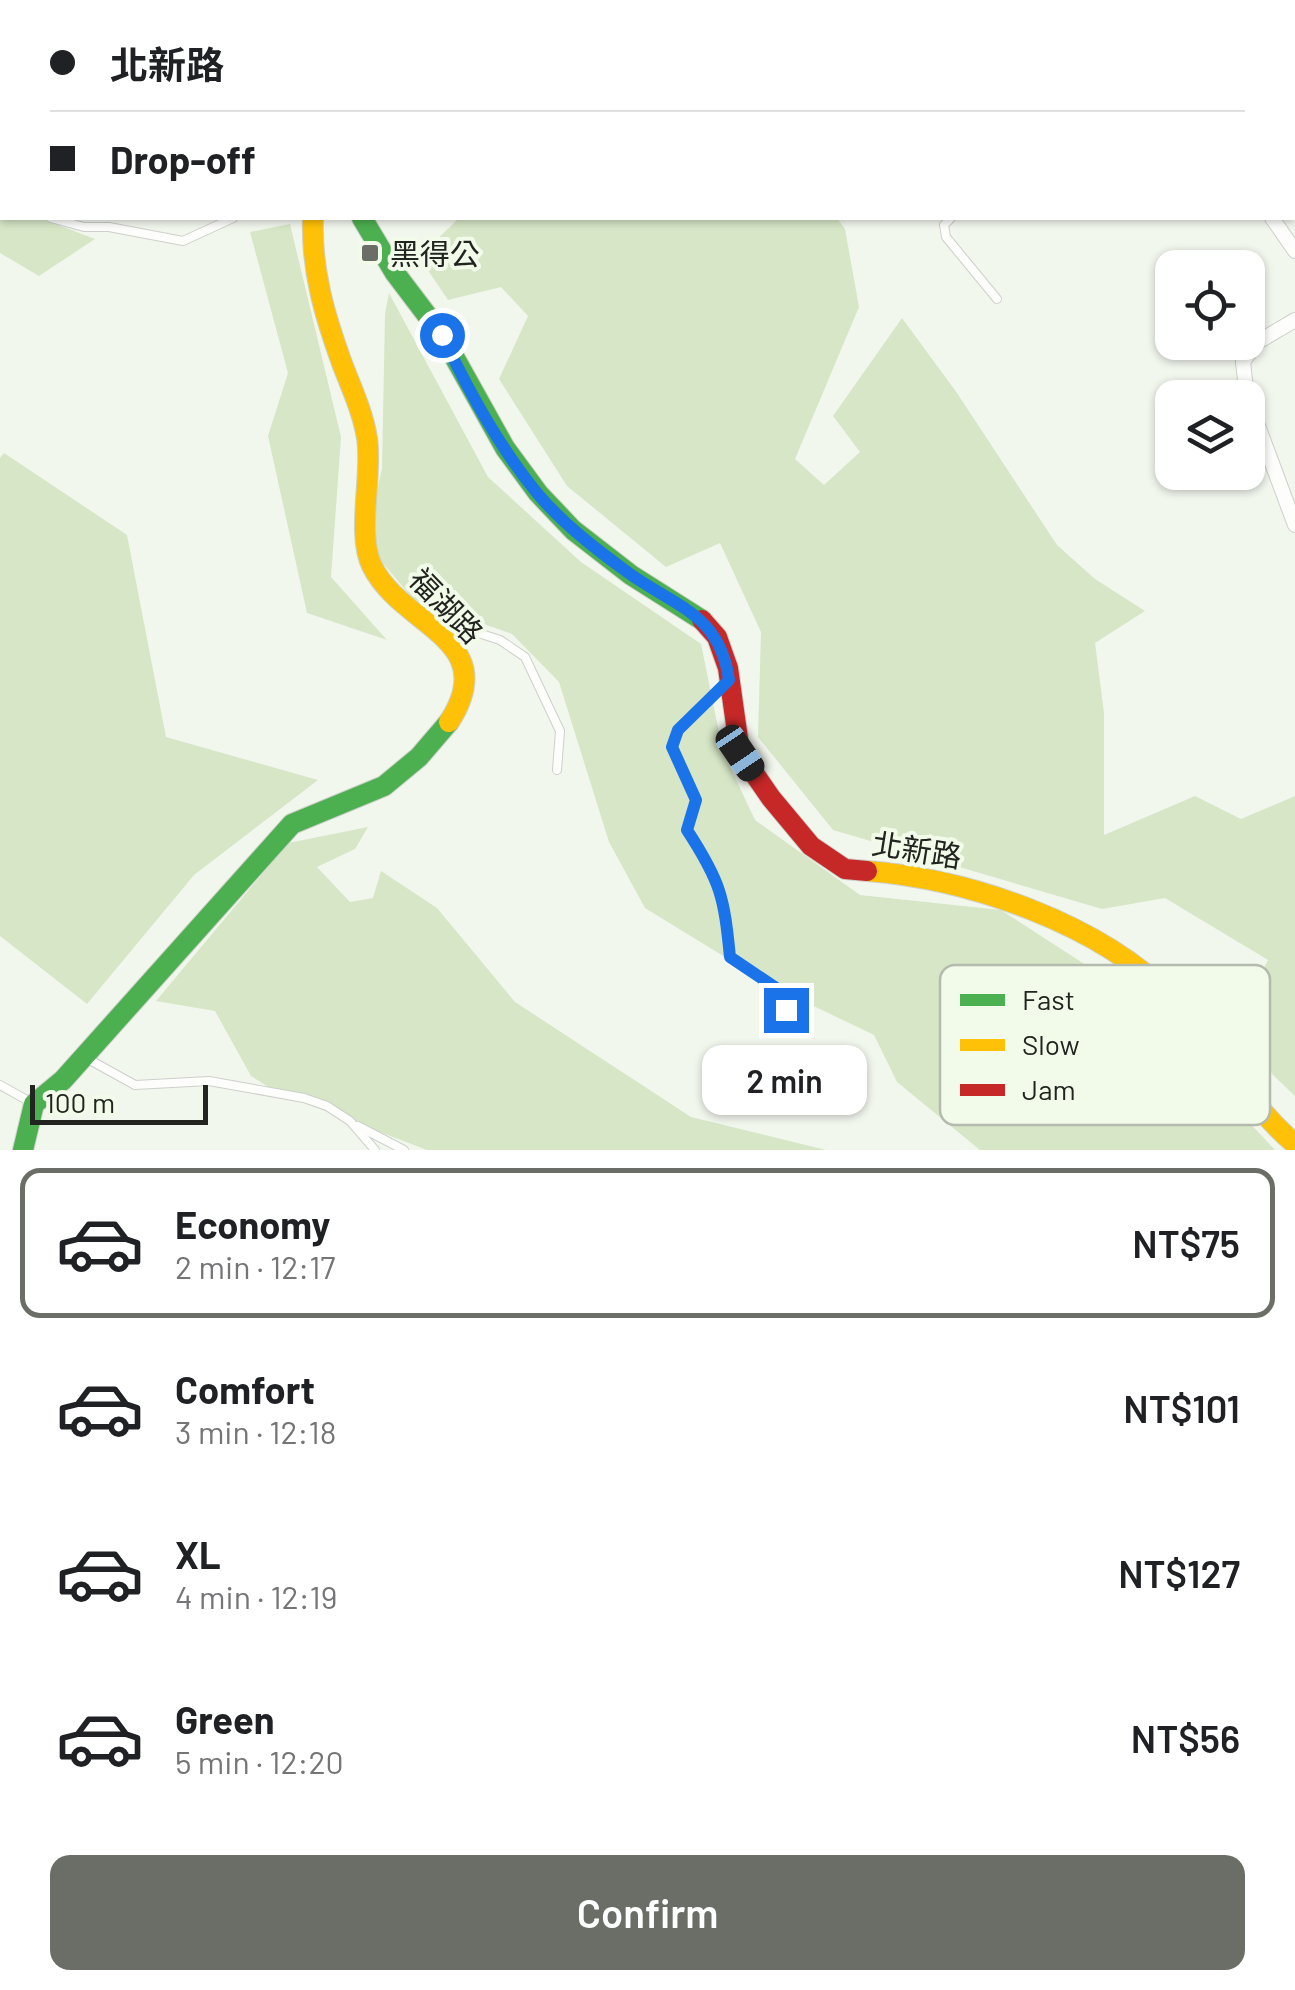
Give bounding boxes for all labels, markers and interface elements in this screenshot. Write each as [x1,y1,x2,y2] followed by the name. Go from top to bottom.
[110,41,224,87] text: 北新路
[110,136,256,182] text: Drop-off
[390,235,480,271] place label: 黑得公
[359,242,381,264] marker: 黑得公
[1155,250,1265,490] map controls
[1155,250,1265,360] button: locate
[420,313,465,358] route start
[1155,380,1265,490] button: layers
[403,560,491,650] street label: 福湖路
[711,720,769,786] car
[870,824,964,874] street label: 北新路
[940,965,1270,1125] legend
[1022,982,1075,1016] text: Fast
[764,988,809,1033] route end
[1022,1027,1080,1061] text: Slow
[704,1045,868,1115] callout: 2 min
[746,1061,823,1099] text: 2 min
[1022,1072,1076,1106] text: Jam
[30,1080,208,1124] scale bar
[45,1085,115,1119] text: 100 m
[55,1198,145,1288] icon: car
[175,1201,330,1247] text: Economy
[1132,1220,1240,1266] text: NT$75
[175,1247,335,1285] text: 2 min · 12:17
[55,1363,145,1453] icon: car
[175,1366,315,1412] text: Comfort
[1123,1385,1240,1431] text: NT$101
[175,1412,336,1450] text: 3 min · 12:18
[55,1528,145,1618] icon: car
[175,1531,221,1577] text: XL
[1118,1550,1240,1596] text: NT$127
[175,1577,338,1615] text: 4 min · 12:19
[55,1693,145,1783] icon: car
[175,1696,275,1742] text: Green
[1131,1715,1240,1761] text: NT$56
[175,1742,344,1780] text: 5 min · 12:20
[50,1855,1245,1970] button: Confirm

